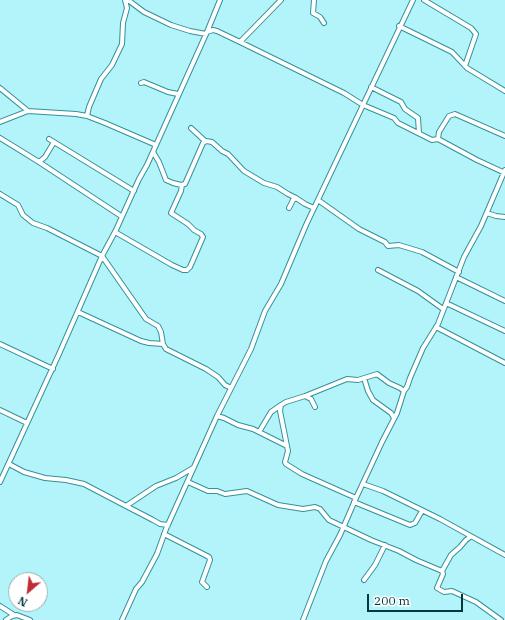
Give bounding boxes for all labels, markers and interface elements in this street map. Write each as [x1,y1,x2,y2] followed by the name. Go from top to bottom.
[8,572,48,612] north arrow
[369,586,465,612] scale bar
[16,593,30,610] text: N
[374,593,410,608] text: 200 m

